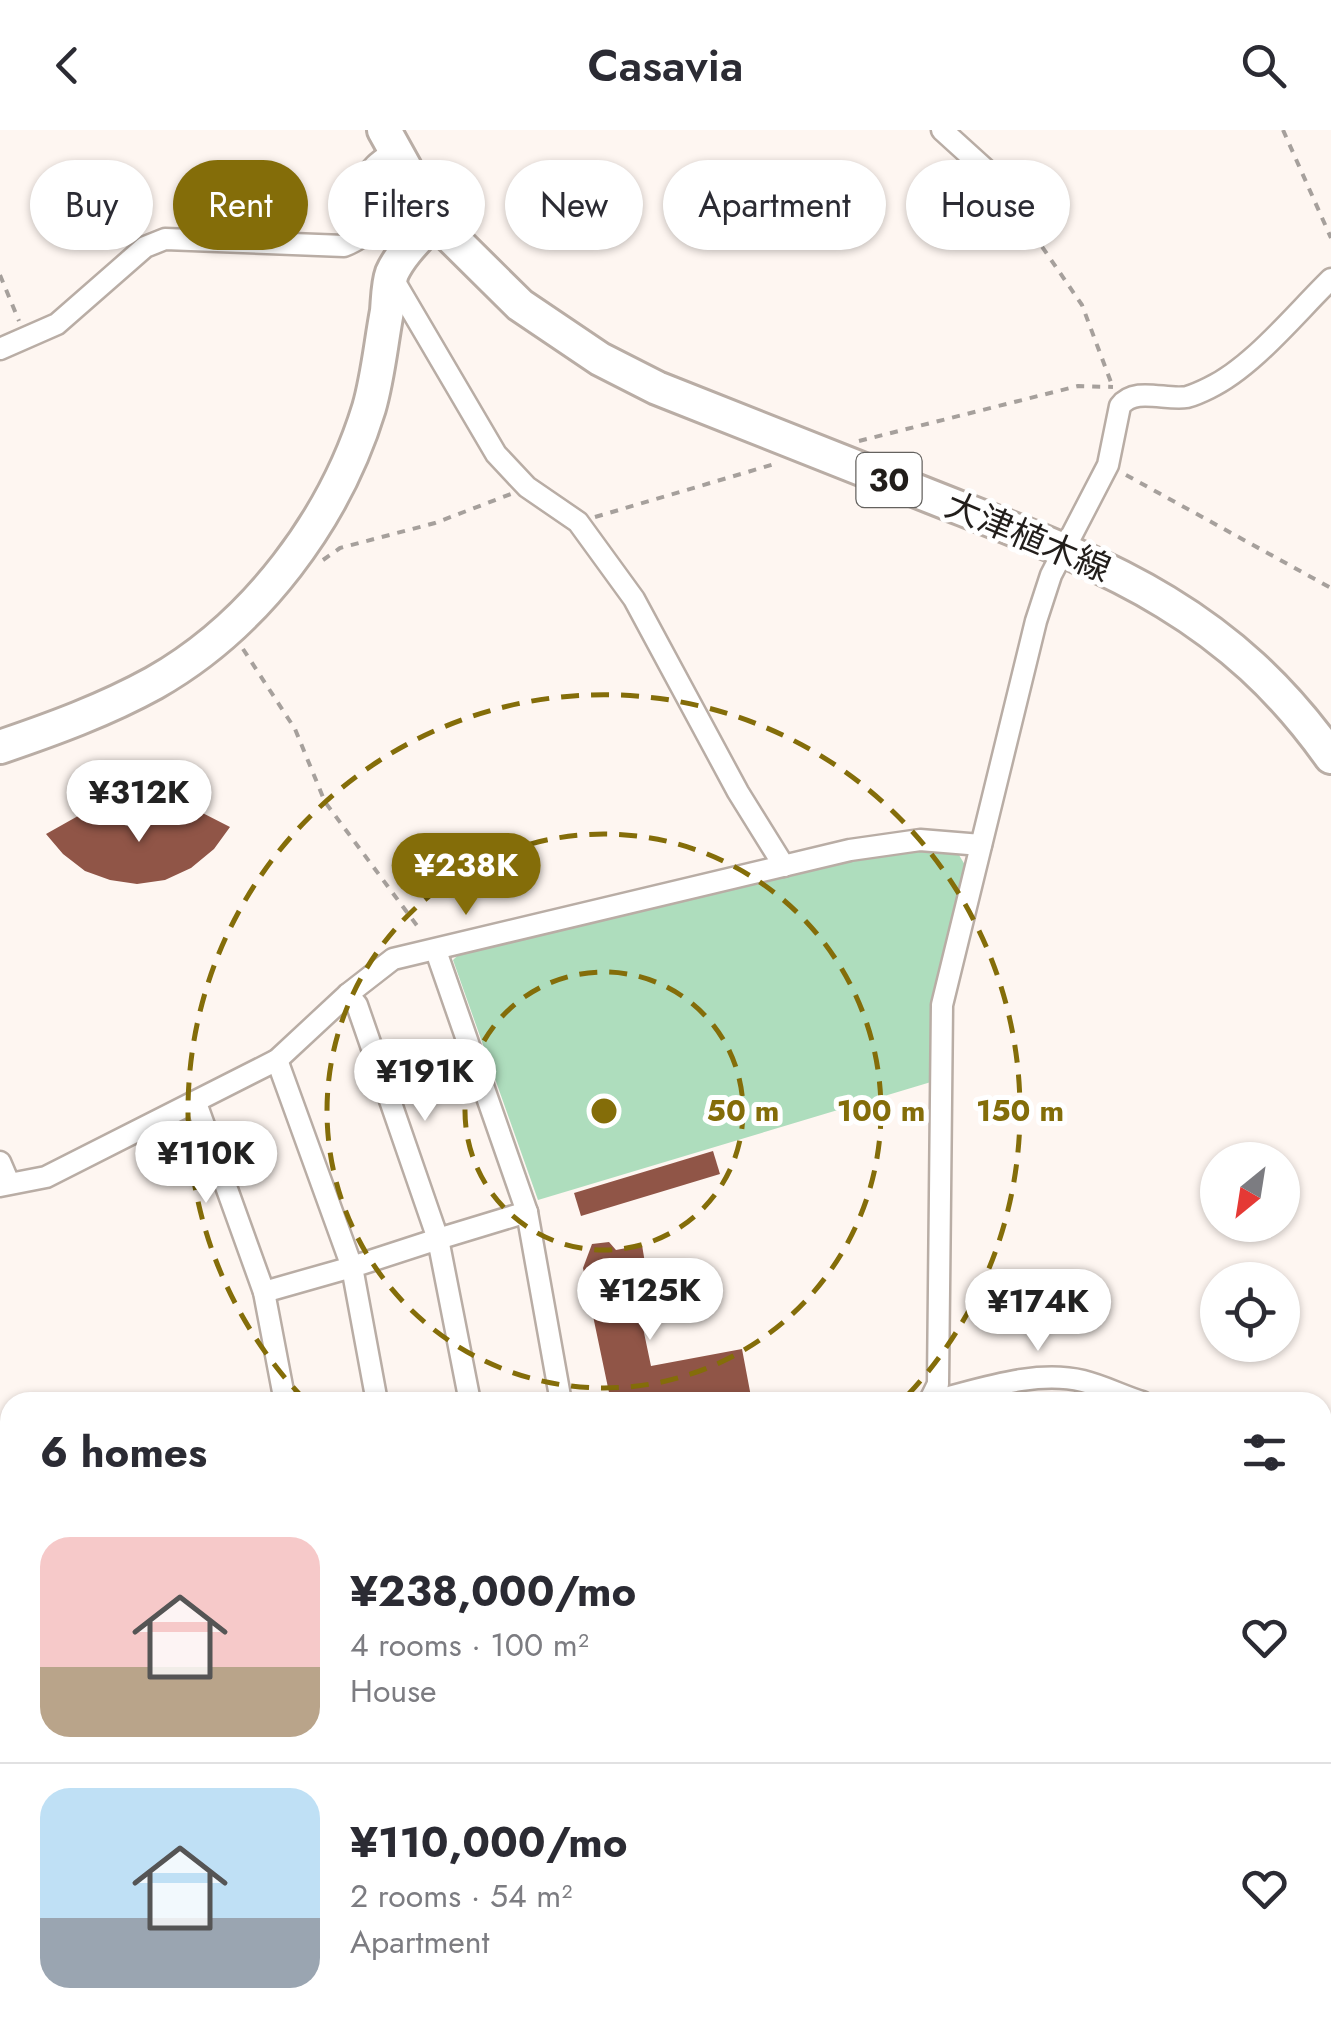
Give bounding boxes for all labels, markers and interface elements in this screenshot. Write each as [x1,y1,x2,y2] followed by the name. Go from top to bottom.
[588,33,743,98] text: Casavia
[40,38,95,93] icon: back
[1236,38,1291,93] icon: search
[30,160,153,250] chip: Buy
[173,160,308,250] chip: Rent
[328,160,485,250] chip: Filters
[505,160,643,250] chip: New
[663,160,886,250] chip: Apartment
[906,160,1070,250] chip: House
[856,453,922,507] road number: 30
[938,480,1118,594] street label: 大津植木線
[69,760,209,845] pin: ¥312K
[89,769,189,815] text: ¥312K
[396,833,536,918] pin: ¥238K
[414,842,518,888] text: ¥238K
[355,1039,495,1124] pin: ¥191K
[376,1048,474,1094] text: ¥191K
[707,1089,779,1132] text: 50 m
[837,1089,925,1132] text: 100 m
[976,1089,1064,1132] text: 150 m
[586,1093,622,1129] centre of rings
[136,1121,276,1206] pin: ¥110K
[157,1130,255,1176] text: ¥110K
[1200,1142,1300,1242] north arrow
[1200,1142,1300,1362] map controls
[580,1258,720,1343] pin: ¥125K
[1200,1262,1300,1362] button: locate
[599,1267,701,1313] text: ¥125K
[968,1269,1108,1354] pin: ¥174K
[987,1278,1089,1324] text: ¥174K
[40,1422,207,1483] text: 6 homes
[1237,1425,1292,1480] icon: filters
[350,1561,636,1622] text: ¥238,000/mo
[120,1577,240,1697] icon: home
[1237,1610,1292,1665] icon: heart
[350,1622,589,1668] text: 4 rooms · 100 m²
[350,1668,437,1714] text: House
[350,1812,628,1873] text: ¥110,000/mo
[120,1828,240,1948] icon: home
[1237,1861,1292,1916] icon: heart
[350,1873,572,1919] text: 2 rooms · 54 m²
[350,1919,489,1965] text: Apartment

